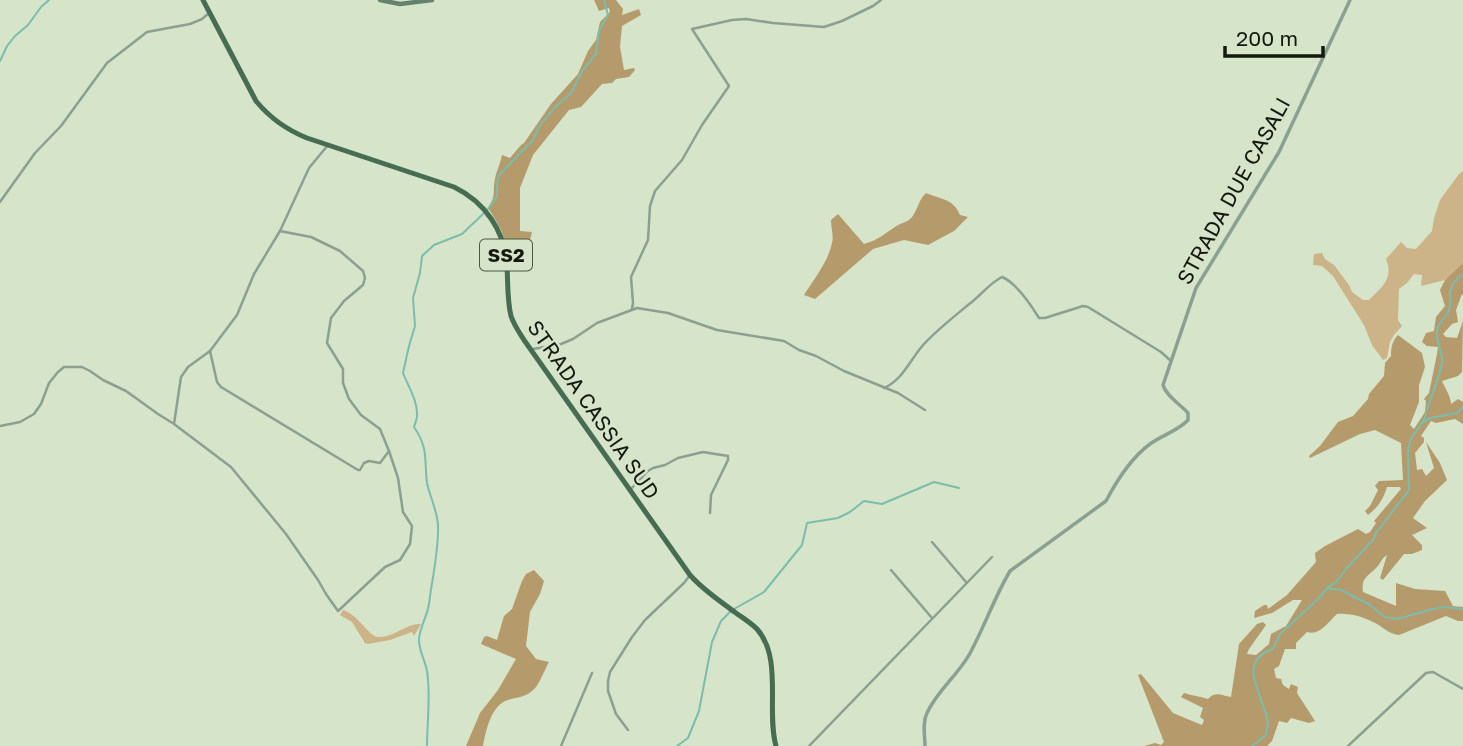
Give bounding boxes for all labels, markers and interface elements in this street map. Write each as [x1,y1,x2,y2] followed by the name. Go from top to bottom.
[1225,14,1323,58] scale bar
[1236,25,1298,51] text: 200 m
[1171,92,1295,289] street label: STRADA DUE CASALI
[480,240,532,270] road number: SS2
[522,315,665,504] street label: STRADA CASSIA SUD

